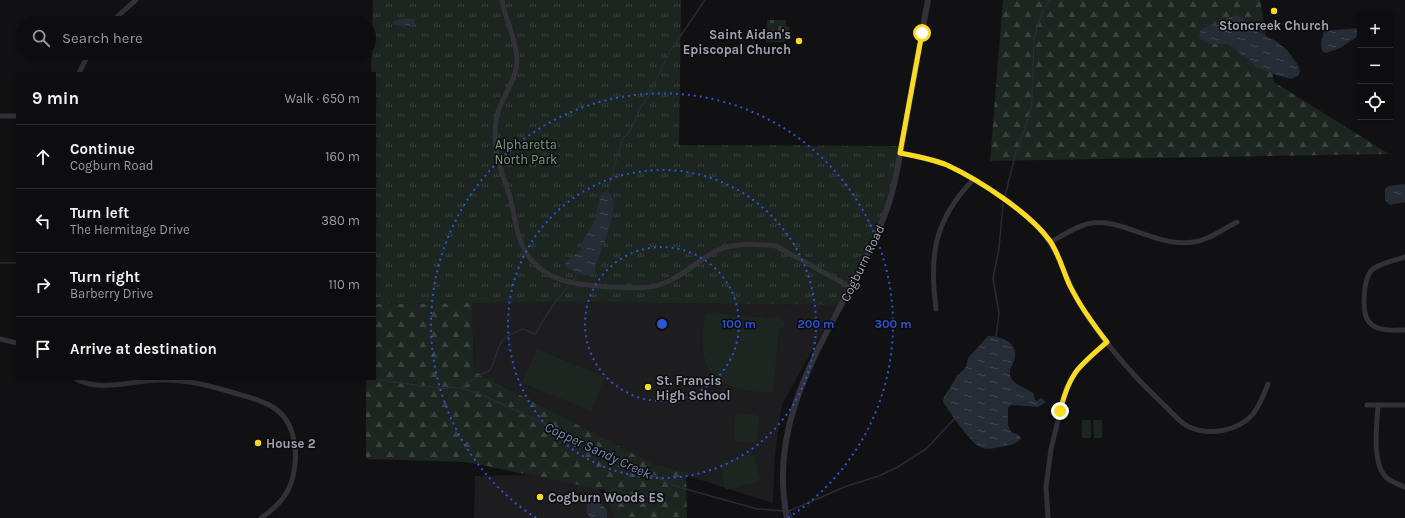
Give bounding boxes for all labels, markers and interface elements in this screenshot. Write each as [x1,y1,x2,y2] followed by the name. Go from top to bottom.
[1269,6,1279,16] marker: Stoncreek Church
[1357,12,1393,120] map controls
[1357,12,1393,48] button: +
[16,16,376,60] search box
[1219,18,1329,33] place label: Stoncreek Church
[913,24,931,42] route start
[30,27,52,49] icon: search
[683,27,791,57] place label: Saint Aidan's Episcopal Church
[62,29,143,47] text: Search here
[794,36,804,46] marker: Saint Aidan's Episcopal Church
[1357,48,1393,84] button: −
[1357,84,1393,120] button: locate
[32,88,79,108] text: 9 min
[284,91,360,106] text: Walk · 650 m
[495,137,557,167] park label: Alpharetta North Park
[70,140,135,158] text: Continue
[32,146,54,168] icon: ahead
[325,149,360,164] text: 160 m
[70,158,154,173] text: Cogburn Road
[70,204,129,222] text: Turn left
[32,210,54,232] icon: left
[321,213,360,228] text: 380 m
[70,222,190,237] text: The Hermitage Drive
[837,222,888,304] street label: Cogburn Road
[70,268,140,286] text: Turn right
[32,274,54,296] icon: right
[328,277,360,292] text: 110 m
[70,286,153,301] text: Barberry Drive
[655,317,669,331] centre of rings
[722,317,756,331] text: 100 m
[798,317,834,331] text: 200 m
[874,317,912,331] text: 300 m
[32,338,54,360] icon: arrive
[70,340,217,358] text: Arrive at destination
[656,373,730,403] place label: St. Francis High School
[643,382,653,392] marker: St. Francis High School
[1051,402,1069,420] route end
[542,418,654,483] water label: Copper Sandy Creek
[266,436,316,451] place label: House 2
[253,438,263,448] marker: House 2
[548,490,664,505] place label: Cogburn Woods ES
[535,492,545,502] marker: Cogburn Woods ES

